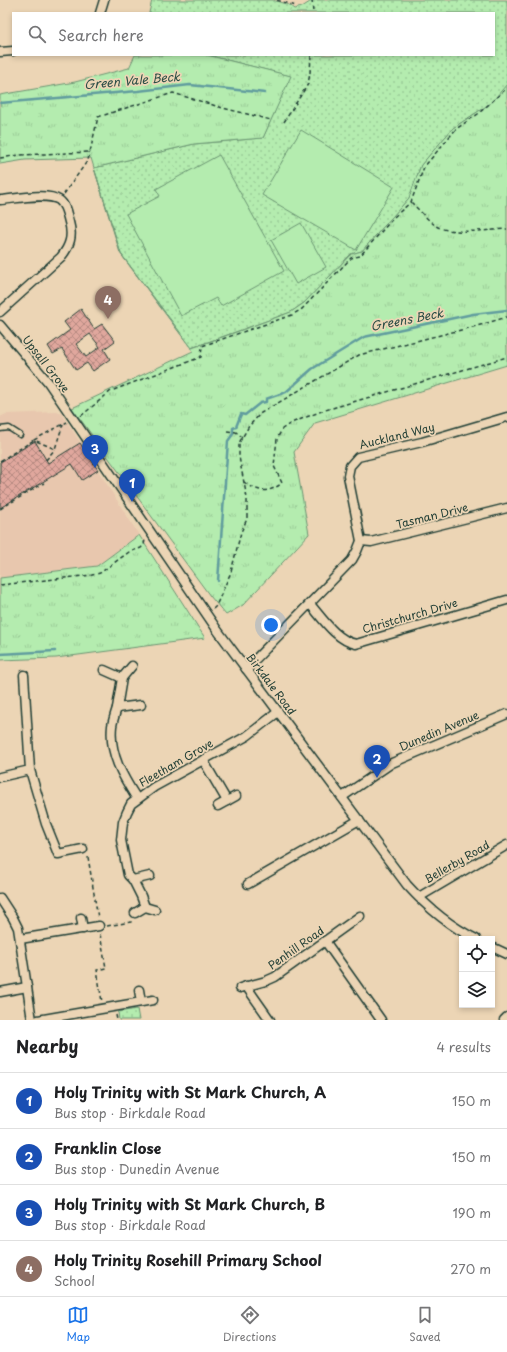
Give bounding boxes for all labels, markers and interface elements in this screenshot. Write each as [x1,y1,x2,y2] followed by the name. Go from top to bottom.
[12,12,495,56] search box
[26,23,48,45] icon: search
[58,23,144,46] text: Search here
[83,67,181,93] water label: Green Vale Beck
[95,286,121,319] pin: 4
[369,303,445,335] water label: Greens Beck
[19,332,74,396] street label: Upsall Grove
[357,418,436,453] street label: Auckland Way
[82,435,108,468] pin: 3
[119,469,145,502] pin: 1
[394,498,470,533] street label: Tasman Drive
[360,594,460,637] street label: Christchurch Drive
[261,615,281,635] your location
[242,649,300,718] street label: Birkdale Road
[396,706,481,755] street label: Dunedin Avenue
[136,734,216,791] street label: Fleetham Grove
[364,745,390,778] pin: 2
[421,836,492,887] street label: Bellerby Road
[264,922,327,973] street label: Penhill Road
[459,936,495,1008] map controls
[459,936,495,972] button: locate
[459,972,495,1008] button: layers
[16,1033,78,1059] text: Nearby
[437,1037,491,1056] text: 4 results
[54,1080,326,1103] text: Holy Trinity with St Mark Church, A
[26,1091,32,1110] text: 1
[452,1091,491,1110] text: 150 m
[54,1103,206,1122] text: Bus stop · Birkdale Road
[54,1136,161,1159] text: Franklin Close
[24,1147,34,1166] text: 2
[452,1147,491,1166] text: 150 m
[54,1159,220,1178] text: Bus stop · Dunedin Avenue
[54,1192,325,1215] text: Holy Trinity with St Mark Church, B
[25,1203,33,1222] text: 3
[452,1203,491,1222] text: 190 m
[54,1215,206,1234] text: Bus stop · Birkdale Road
[54,1248,322,1271] text: Holy Trinity Rosehill Primary School
[25,1259,33,1278] text: 4
[450,1259,491,1278] text: 270 m
[54,1271,95,1290] text: School
[66,1304,90,1345] tab: Map
[223,1304,276,1345] tab: Directions
[409,1304,441,1345] tab: Saved

